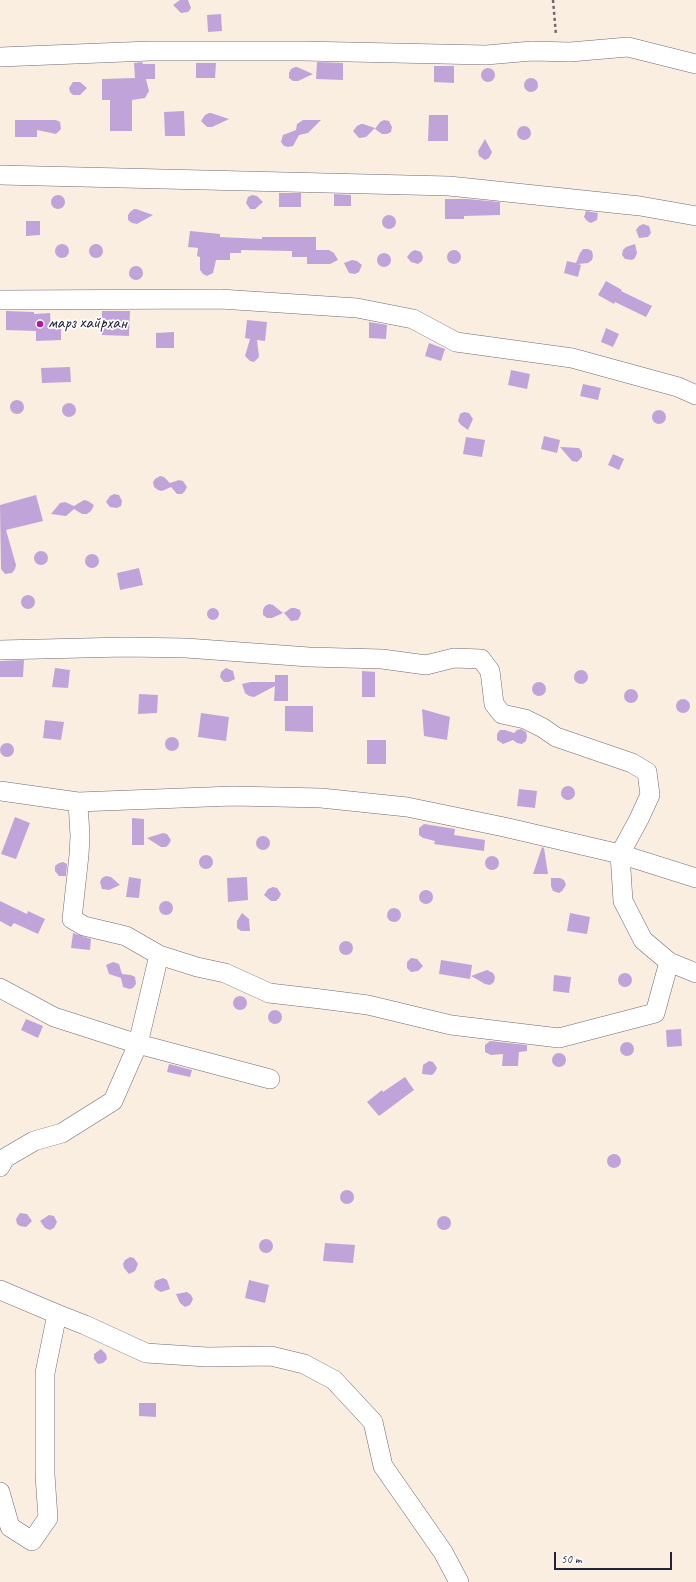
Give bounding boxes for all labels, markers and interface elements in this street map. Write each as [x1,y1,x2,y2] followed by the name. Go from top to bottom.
[48,314,127,334] place label: марз хайрхан
[35,319,45,329] marker: марз хайрхан
[556,1544,674,1570] scale bar
[561,1551,581,1567] text: 50 m

